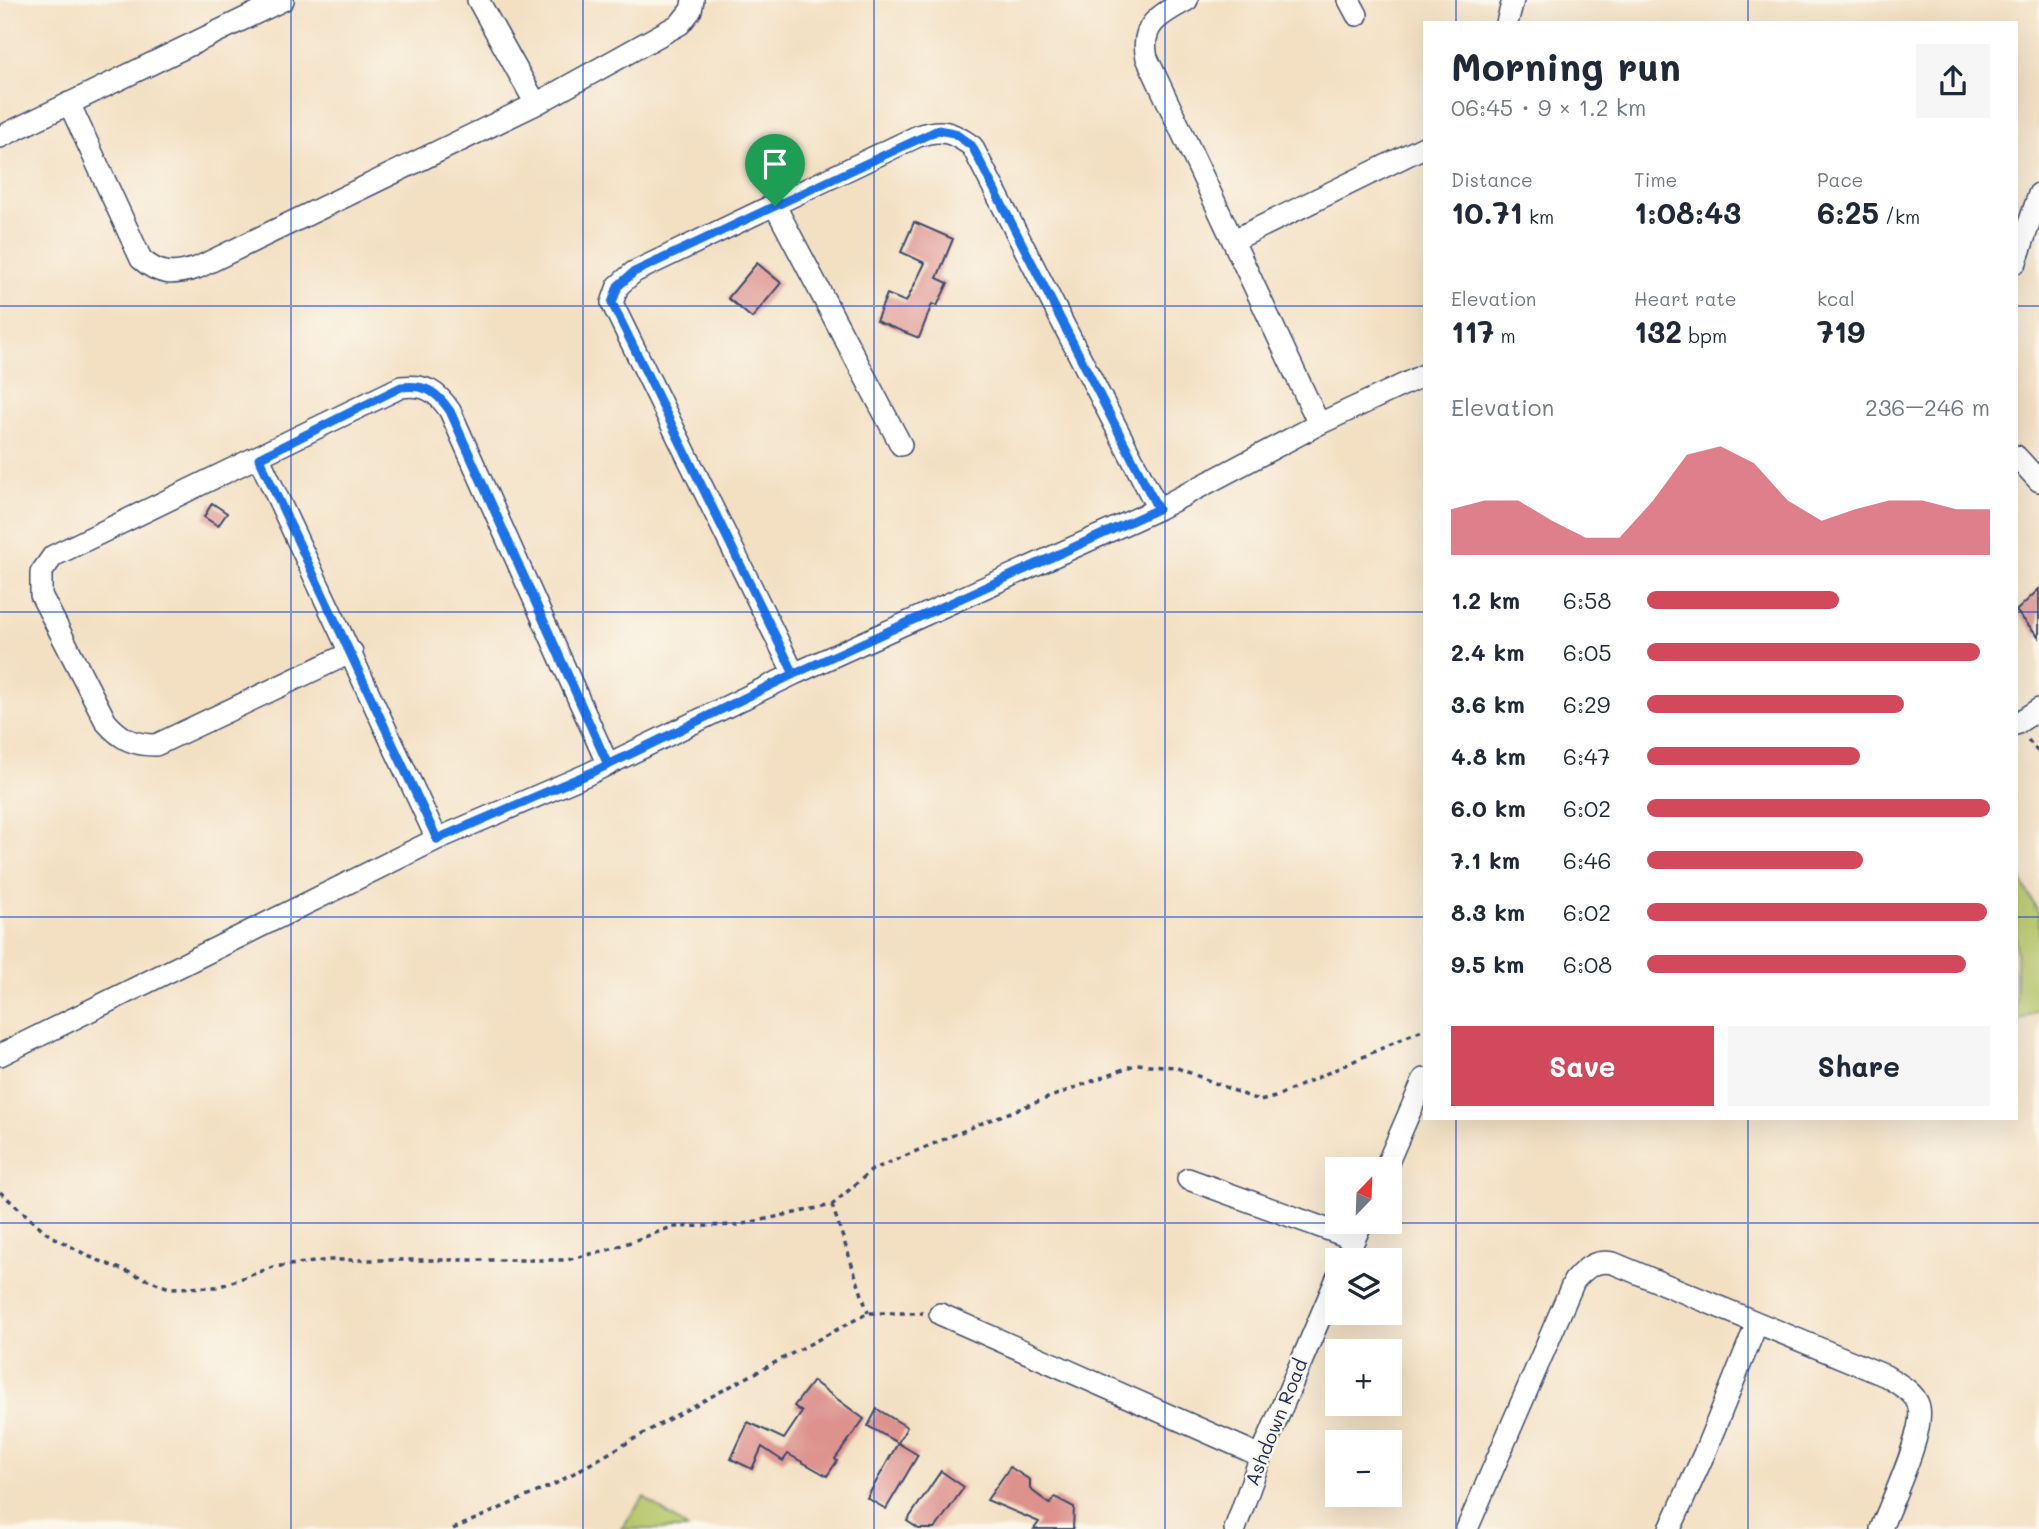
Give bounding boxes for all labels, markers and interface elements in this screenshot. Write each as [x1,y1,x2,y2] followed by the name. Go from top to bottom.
[1451,41,1681,91] text: Morning run
[1916,44,1990,118] button: share
[1451,92,1646,122] text: 06:45 · 9 × 1.2 km
[745,134,805,206] pin
[756,145,794,183] icon: arrive
[1451,167,1533,192] text: Distance
[1634,167,1677,192] text: Time
[1817,167,1863,192] text: Pace
[1451,192,1523,232] text: 10.71
[1634,192,1741,232] text: 1:08:43
[1817,192,1879,232] text: 6:25
[1523,204,1554,229] text: km
[1879,204,1920,229] text: /km
[1451,286,1536,311] text: Elevation
[1634,286,1737,311] text: Heart rate
[1817,286,1855,311] text: kcal
[1451,311,1494,351] text: 117
[1634,311,1682,351] text: 132
[1817,311,1865,351] text: 719
[1494,323,1516,348] text: m
[1682,323,1727,348] text: bpm
[1451,392,1554,422] text: Elevation
[1865,392,1990,422] text: 236–246 m
[1451,585,1520,615] text: 1.2 km
[1563,585,1611,615] text: 6:58
[1451,637,1524,667] text: 2.4 km
[1563,637,1612,667] text: 6:05
[1451,689,1525,719] text: 3.6 km
[1563,689,1610,719] text: 6:29
[1451,741,1526,771] text: 4.8 km
[1563,741,1610,771] text: 6:47
[1451,793,1526,823] text: 6.0 km
[1563,793,1611,823] text: 6:02
[1451,845,1520,875] text: 7.1 km
[1563,845,1611,875] text: 6:46
[1451,897,1525,927] text: 8.3 km
[1563,897,1611,927] text: 6:02
[1451,949,1524,979] text: 9.5 km
[1563,949,1612,979] text: 6:08
[1451,1026,1714,1106] button: Save
[1728,1026,1990,1106] button: Share
[1325,1157,1402,1234] north arrow
[1325,1157,1402,1507] map controls
[1325,1248,1402,1325] button: layers
[1325,1339,1402,1416] button: +
[1239,1355,1312,1489] street label: Ashdown Road
[1325,1430,1402,1507] button: −

